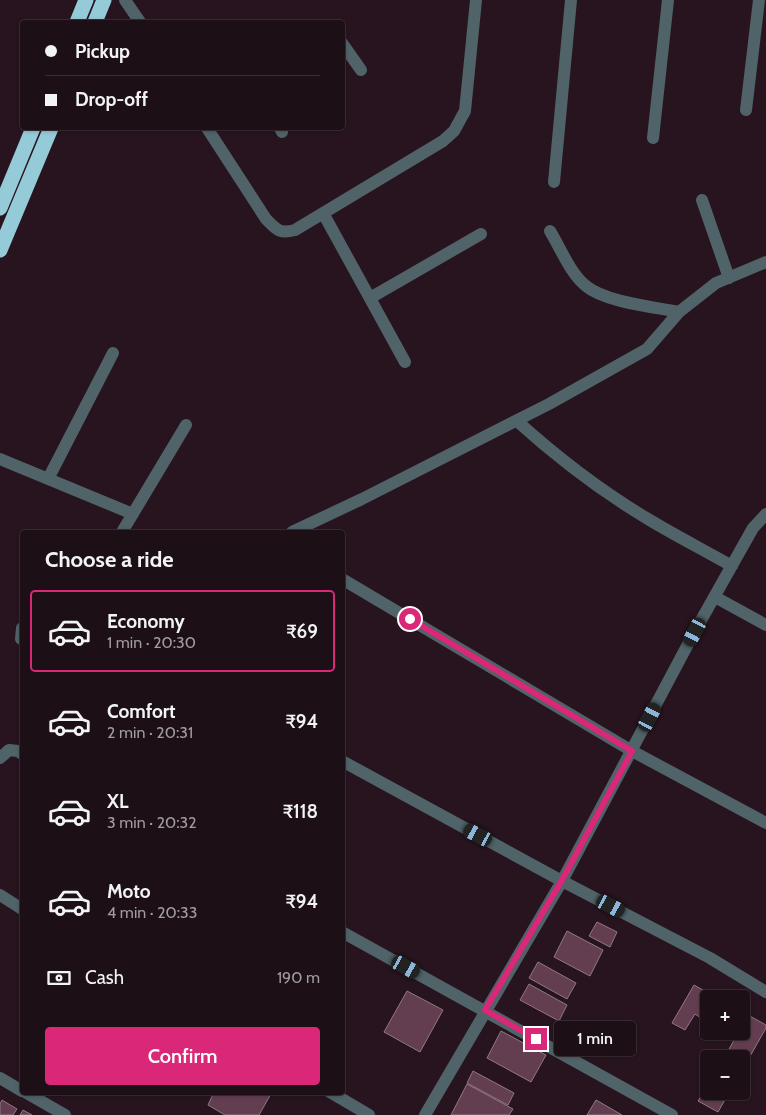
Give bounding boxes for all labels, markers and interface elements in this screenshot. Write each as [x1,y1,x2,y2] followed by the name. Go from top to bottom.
[75,40,130,63] text: Pickup
[75,88,148,111] text: Drop-off
[45,546,174,573] text: Choose a ride
[399,608,421,630] route start
[47,609,92,654] icon: car
[107,610,185,633] text: Economy
[681,615,708,649] car
[286,620,318,643] text: ₹69
[107,633,196,652] text: 1 min · 20:30
[47,699,92,744] icon: car
[107,700,176,723] text: Comfort
[636,700,663,734] car
[286,710,318,733] text: ₹94
[107,723,193,742] text: 2 min · 20:31
[47,789,92,834] icon: car
[107,790,128,813] text: XL
[283,800,318,823] text: ₹118
[107,813,197,832] text: 3 min · 20:32
[461,821,494,849] car
[47,879,92,924] icon: car
[107,880,151,903] text: Moto
[286,890,318,913] text: ₹94
[594,892,627,920] car
[107,903,197,922] text: 4 min · 20:33
[389,953,422,981] car
[45,964,73,992] icon: cash
[85,966,124,989] text: Cash
[277,968,320,987] text: 190 m
[700,990,750,1100] map controls
[700,990,750,1040] button: +
[554,1022,636,1056] callout: 1 min
[45,1027,320,1085] button: Confirm
[525,1028,547,1050] route end
[577,1029,613,1048] text: 1 min
[700,1050,750,1100] button: −

